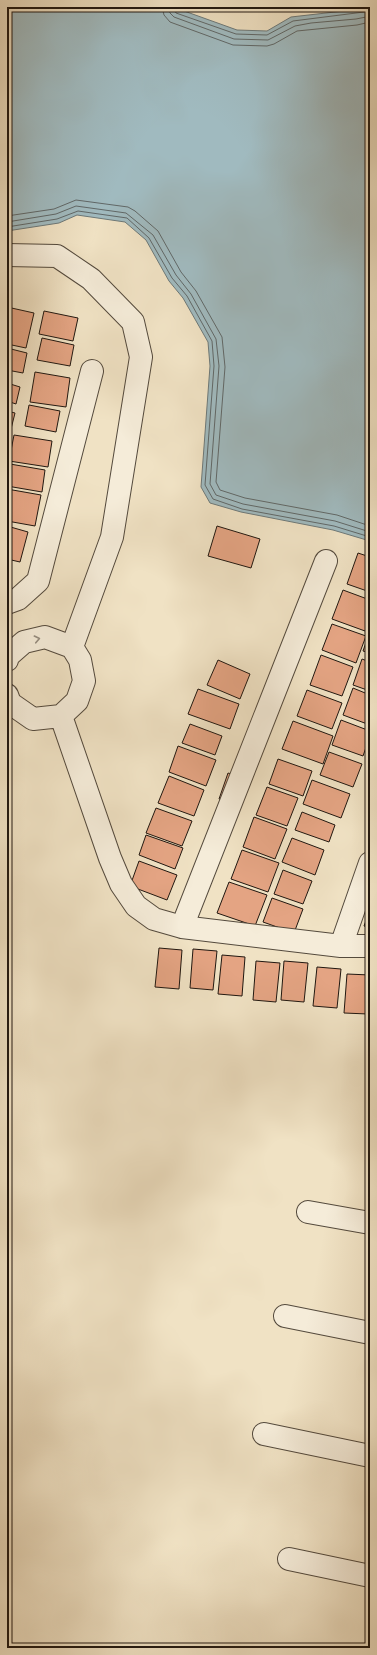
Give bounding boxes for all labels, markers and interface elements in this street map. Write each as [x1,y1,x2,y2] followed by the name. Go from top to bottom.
[34,635,40,643] one-way arrow

